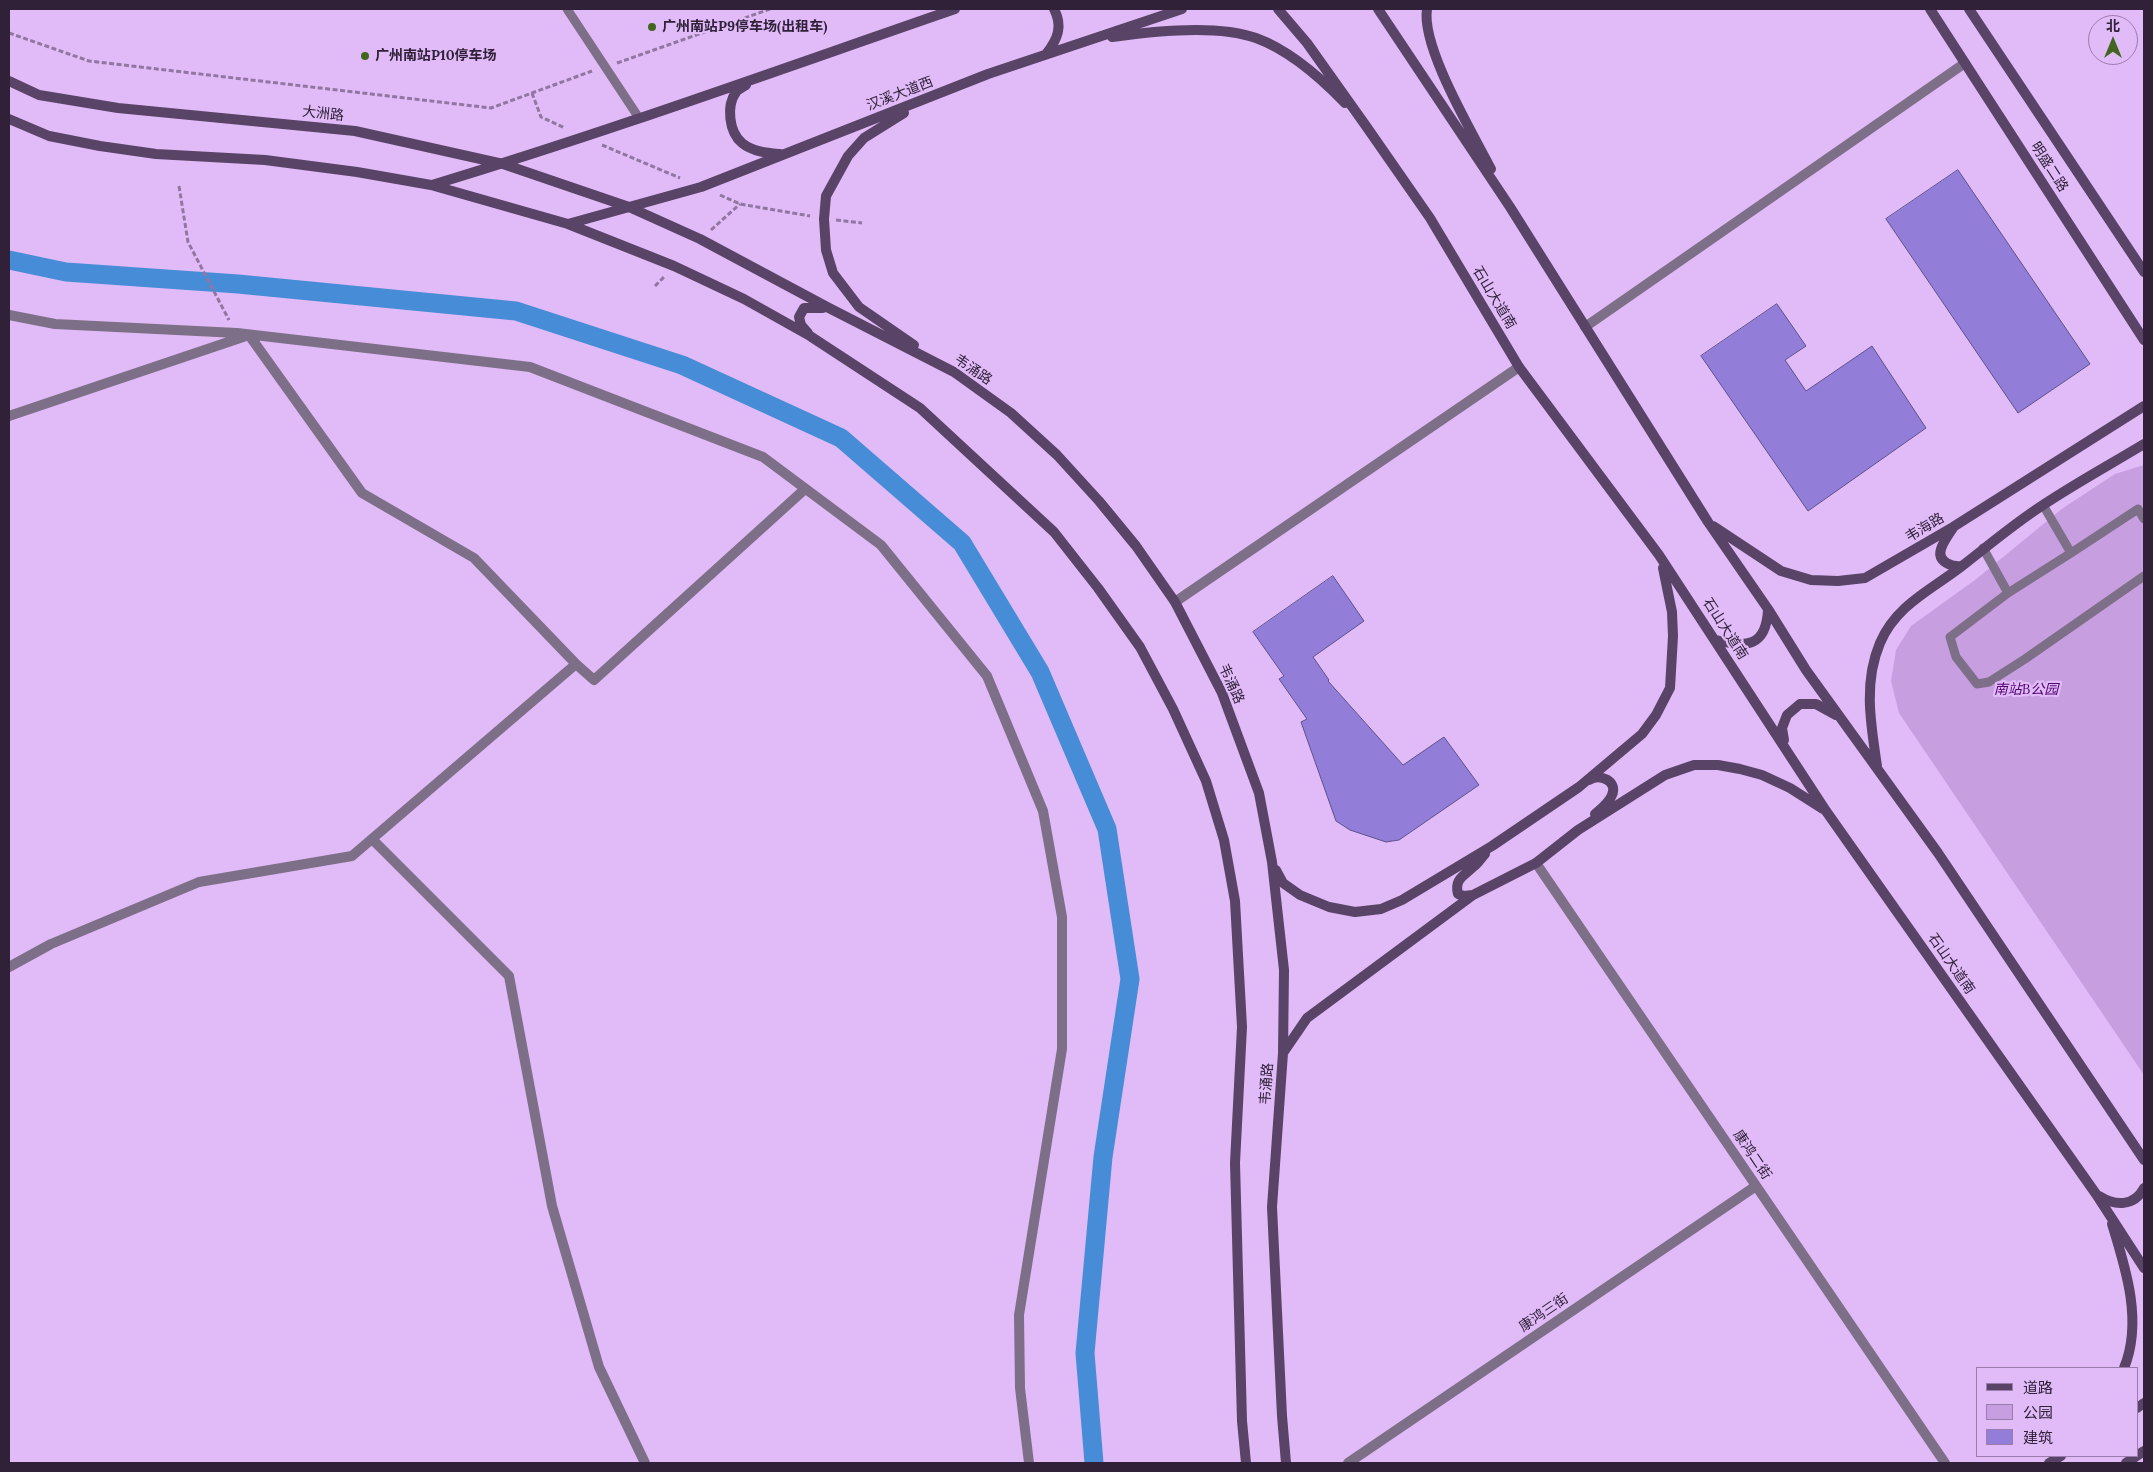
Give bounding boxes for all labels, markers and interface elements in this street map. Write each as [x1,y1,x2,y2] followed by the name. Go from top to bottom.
[2088,15,2138,65] north arrow
[2106,17,2120,35] text: 北
[662,19,827,35] place label: 广州南站P9停车场(出租车)
[646,21,658,33] marker: 广州南站P9停车场(出租车)
[375,48,497,64] place label: 广州南站P10停车场
[359,50,371,62] marker: 广州南站P10停车场
[864,74,936,114] street label: 汉溪大道西
[301,103,345,125] street label: 大洲路
[2027,139,2071,195] street label: 明盛二路
[1469,264,1519,332] street label: 石山大道南
[951,351,995,389] street label: 韦涌路
[1903,510,1947,546] street label: 韦海路
[1699,595,1751,663] street label: 石山大道南
[1215,661,1247,707] street label: 韦涌路
[1994,682,2058,698] park label: 南站B公园
[1924,931,1978,997] street label: 石山大道南
[1257,1062,1277,1106] street label: 韦涌路
[1729,1127,1775,1183] street label: 康鸿二街
[1516,1290,1572,1336] street label: 康鸿三街
[1976,1367,2138,1457] legend
[2023,1378,2053,1397] text: 道路
[2023,1403,2053,1422] text: 公园
[2023,1428,2053,1447] text: 建筑

